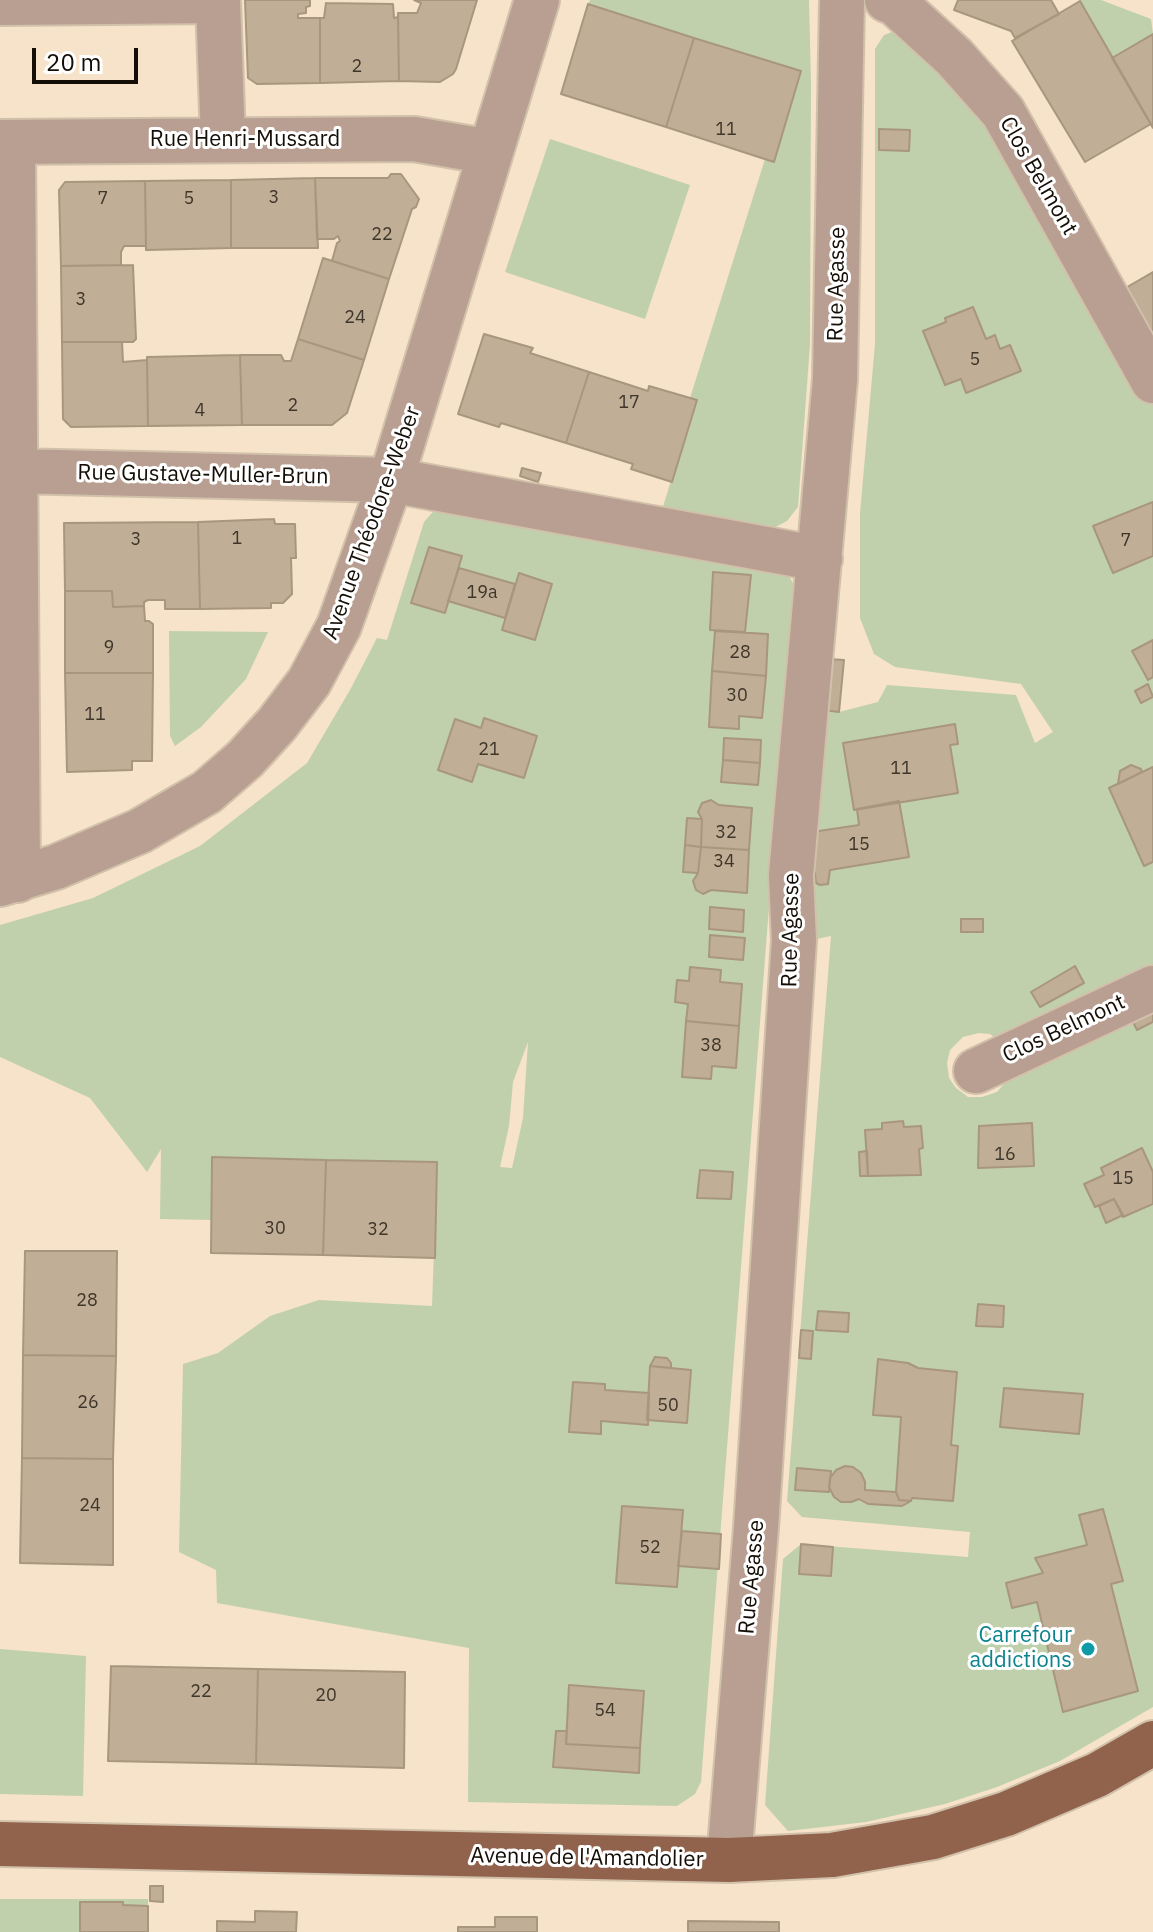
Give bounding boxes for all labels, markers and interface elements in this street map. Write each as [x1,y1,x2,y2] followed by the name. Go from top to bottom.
[36,32,142,82] scale bar
[46,46,101,78] text: 20 m
[352,56,362,78] house number: 2
[994,112,1082,240] street label: Clos Belmont
[715,119,737,141] house number: 11
[150,127,340,153] street label: Rue Henri-Mussard
[269,187,279,209] house number: 3
[98,188,108,210] house number: 7
[184,188,194,210] house number: 5
[371,224,393,246] house number: 22
[823,226,851,342] street label: Rue Agasse
[76,289,86,311] house number: 3
[344,307,366,329] house number: 24
[970,349,980,371] house number: 5
[618,392,640,414] house number: 17
[288,395,298,417] house number: 2
[195,400,205,422] house number: 4
[317,403,427,643] street label: Avenue Théodore-Weber
[77,460,329,490] street label: Rue Gustave-Muller-Brun
[232,528,242,550] house number: 1
[131,529,141,551] house number: 3
[1121,530,1131,552] house number: 7
[466,582,498,604] house number: 19a
[104,637,114,659] house number: 9
[729,642,751,664] house number: 28
[726,685,748,707] house number: 30
[84,704,106,726] house number: 11
[478,739,500,761] house number: 21
[890,758,912,780] house number: 11
[715,822,737,844] house number: 32
[848,834,870,856] house number: 15
[713,851,735,873] house number: 34
[777,872,805,988] street label: Rue Agasse
[999,989,1129,1069] street label: Clos Belmont
[700,1035,722,1057] house number: 38
[994,1144,1016,1166] house number: 16
[1112,1168,1134,1190] house number: 15
[264,1218,286,1240] house number: 30
[367,1219,389,1241] house number: 32
[76,1290,98,1312] house number: 28
[77,1392,99,1414] house number: 26
[657,1395,679,1417] house number: 50
[79,1495,101,1517] house number: 24
[734,1519,770,1635] street label: Rue Agasse
[639,1537,661,1559] house number: 52
[969,1623,1072,1674] place label: Carrefour addictions
[1079,1640,1097,1658] marker: Carrefour addictions
[190,1681,212,1703] house number: 22
[315,1685,337,1707] house number: 20
[594,1700,616,1722] house number: 54
[470,1843,704,1873] street label: Avenue de l'Amandolier

